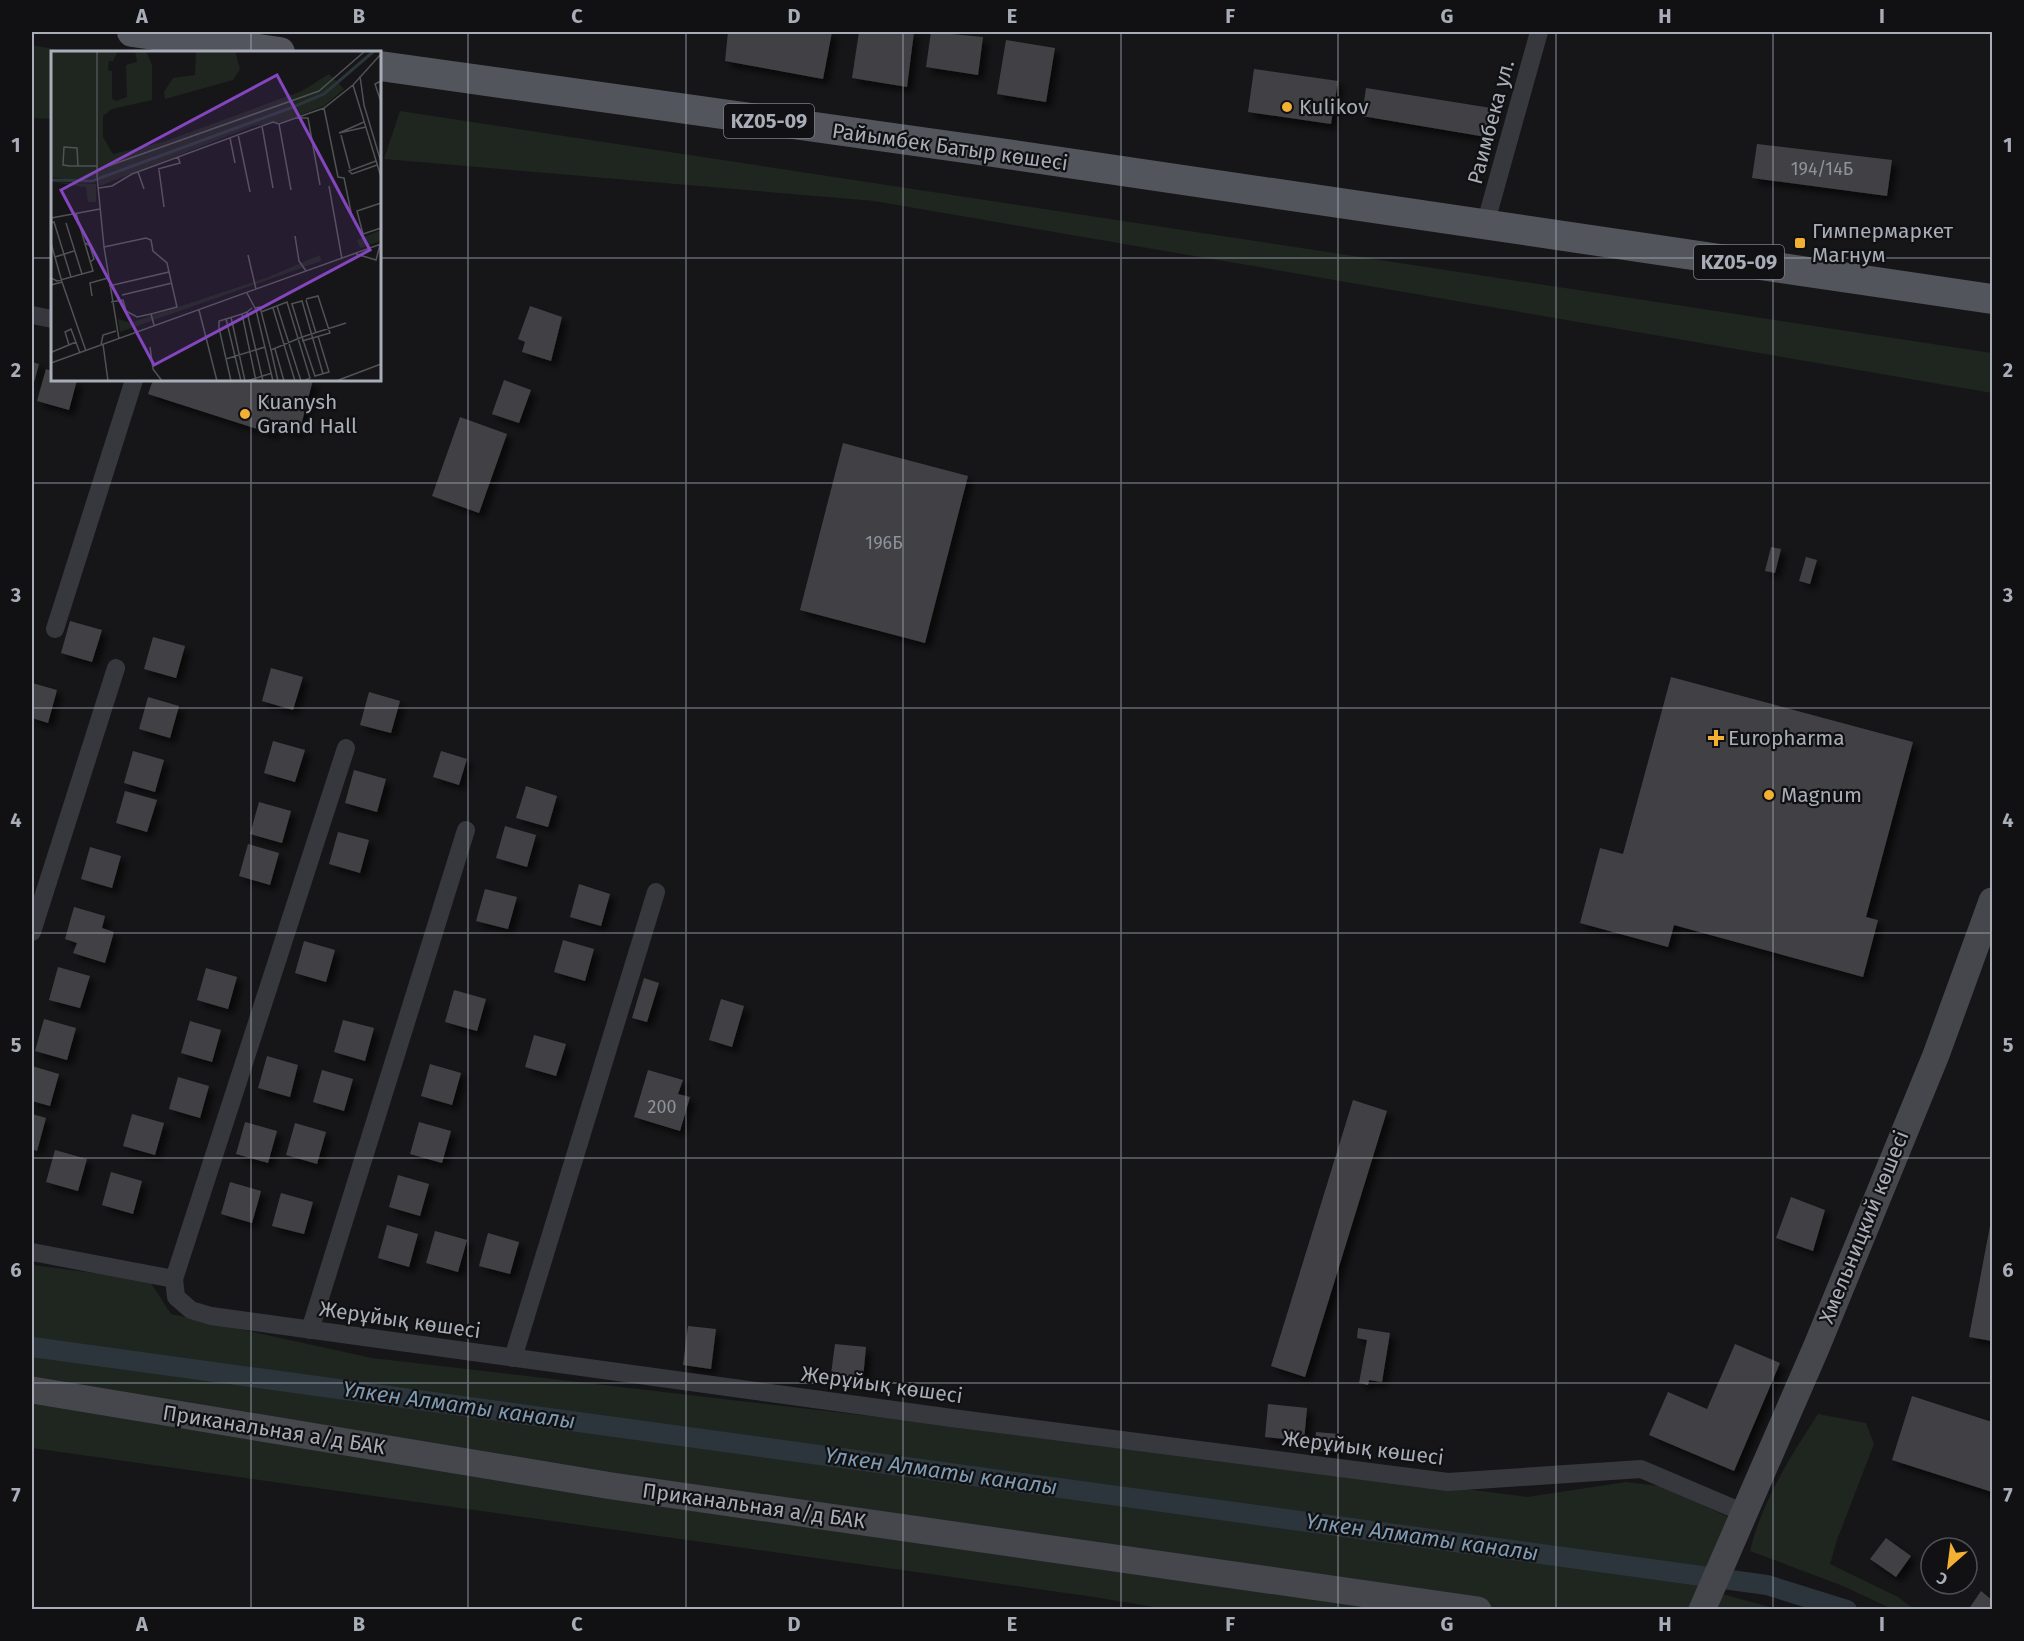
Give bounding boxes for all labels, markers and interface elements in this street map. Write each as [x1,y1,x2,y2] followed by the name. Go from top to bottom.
[135,4,149,28] text: A
[353,4,365,28] text: B
[571,4,583,28] text: C
[787,4,801,28] text: D
[1007,4,1017,28] text: E
[1225,4,1235,28] text: F
[1441,4,1453,28] text: G
[1658,4,1672,28] text: H
[1879,4,1885,28] text: I
[51,51,381,381] inset map
[1462,57,1520,187] street label: Раимбека ул.
[1299,94,1369,120] place label: Kulikov
[1280,100,1294,114] marker: Kulikov
[724,104,814,138] road number: KZ05-09
[830,118,1070,176] street label: Райымбек Батыр көшесі
[11,133,21,157] text: 1
[2003,133,2013,157] text: 1
[1791,158,1853,180] house number: 194/14Б
[1812,218,1954,268] place label: Гимпермаркет Магнум
[1793,236,1807,250] marker: Гимпермаркет Магнум
[1694,245,1784,279] road number: KZ05-09
[11,358,21,382] text: 2
[2003,358,2013,382] text: 2
[257,389,357,439] place label: Kuanysh Grand Hall
[238,407,252,421] marker: Kuanysh Grand Hall
[865,532,903,554] house number: 196Б
[10,583,21,607] text: 3
[2002,583,2013,607] text: 3
[1728,725,1845,751] place label: Europharma
[1709,731,1723,745] marker: Europharma
[1781,782,1862,808] place label: Magnum
[1762,788,1776,802] marker: Magnum
[10,808,22,832] text: 4
[2002,808,2014,832] text: 4
[11,1033,22,1057] text: 5
[2003,1033,2014,1057] text: 5
[648,1096,677,1118] house number: 200
[1813,1127,1915,1327] street label: Хмельницкий көшесі
[10,1258,22,1282] text: 6
[2002,1258,2014,1282] text: 6
[318,1296,482,1344] street label: Жерұйық көшесі
[800,1361,964,1409] street label: Жерұйық көшесі
[341,1375,577,1435] water label: Үлкен Алматы каналы
[161,1400,388,1461] street label: Приканальная а/д БАК
[1281,1425,1445,1471] street label: Жерұйық көшесі
[823,1441,1059,1501] water label: Үлкен Алматы каналы
[641,1477,868,1535] street label: Приканальная а/д БАК
[11,1483,21,1507] text: 7
[2003,1483,2013,1507] text: 7
[1304,1507,1540,1567] water label: Үлкен Алматы каналы
[1919,1536,1979,1596] north arrow
[1933,1568,1951,1589] text: С
[135,1612,149,1636] text: A
[353,1612,365,1636] text: B
[571,1612,583,1636] text: C
[787,1612,801,1636] text: D
[1007,1612,1017,1636] text: E
[1225,1612,1235,1636] text: F
[1441,1612,1453,1636] text: G
[1658,1612,1672,1636] text: H
[1879,1612,1885,1636] text: I

